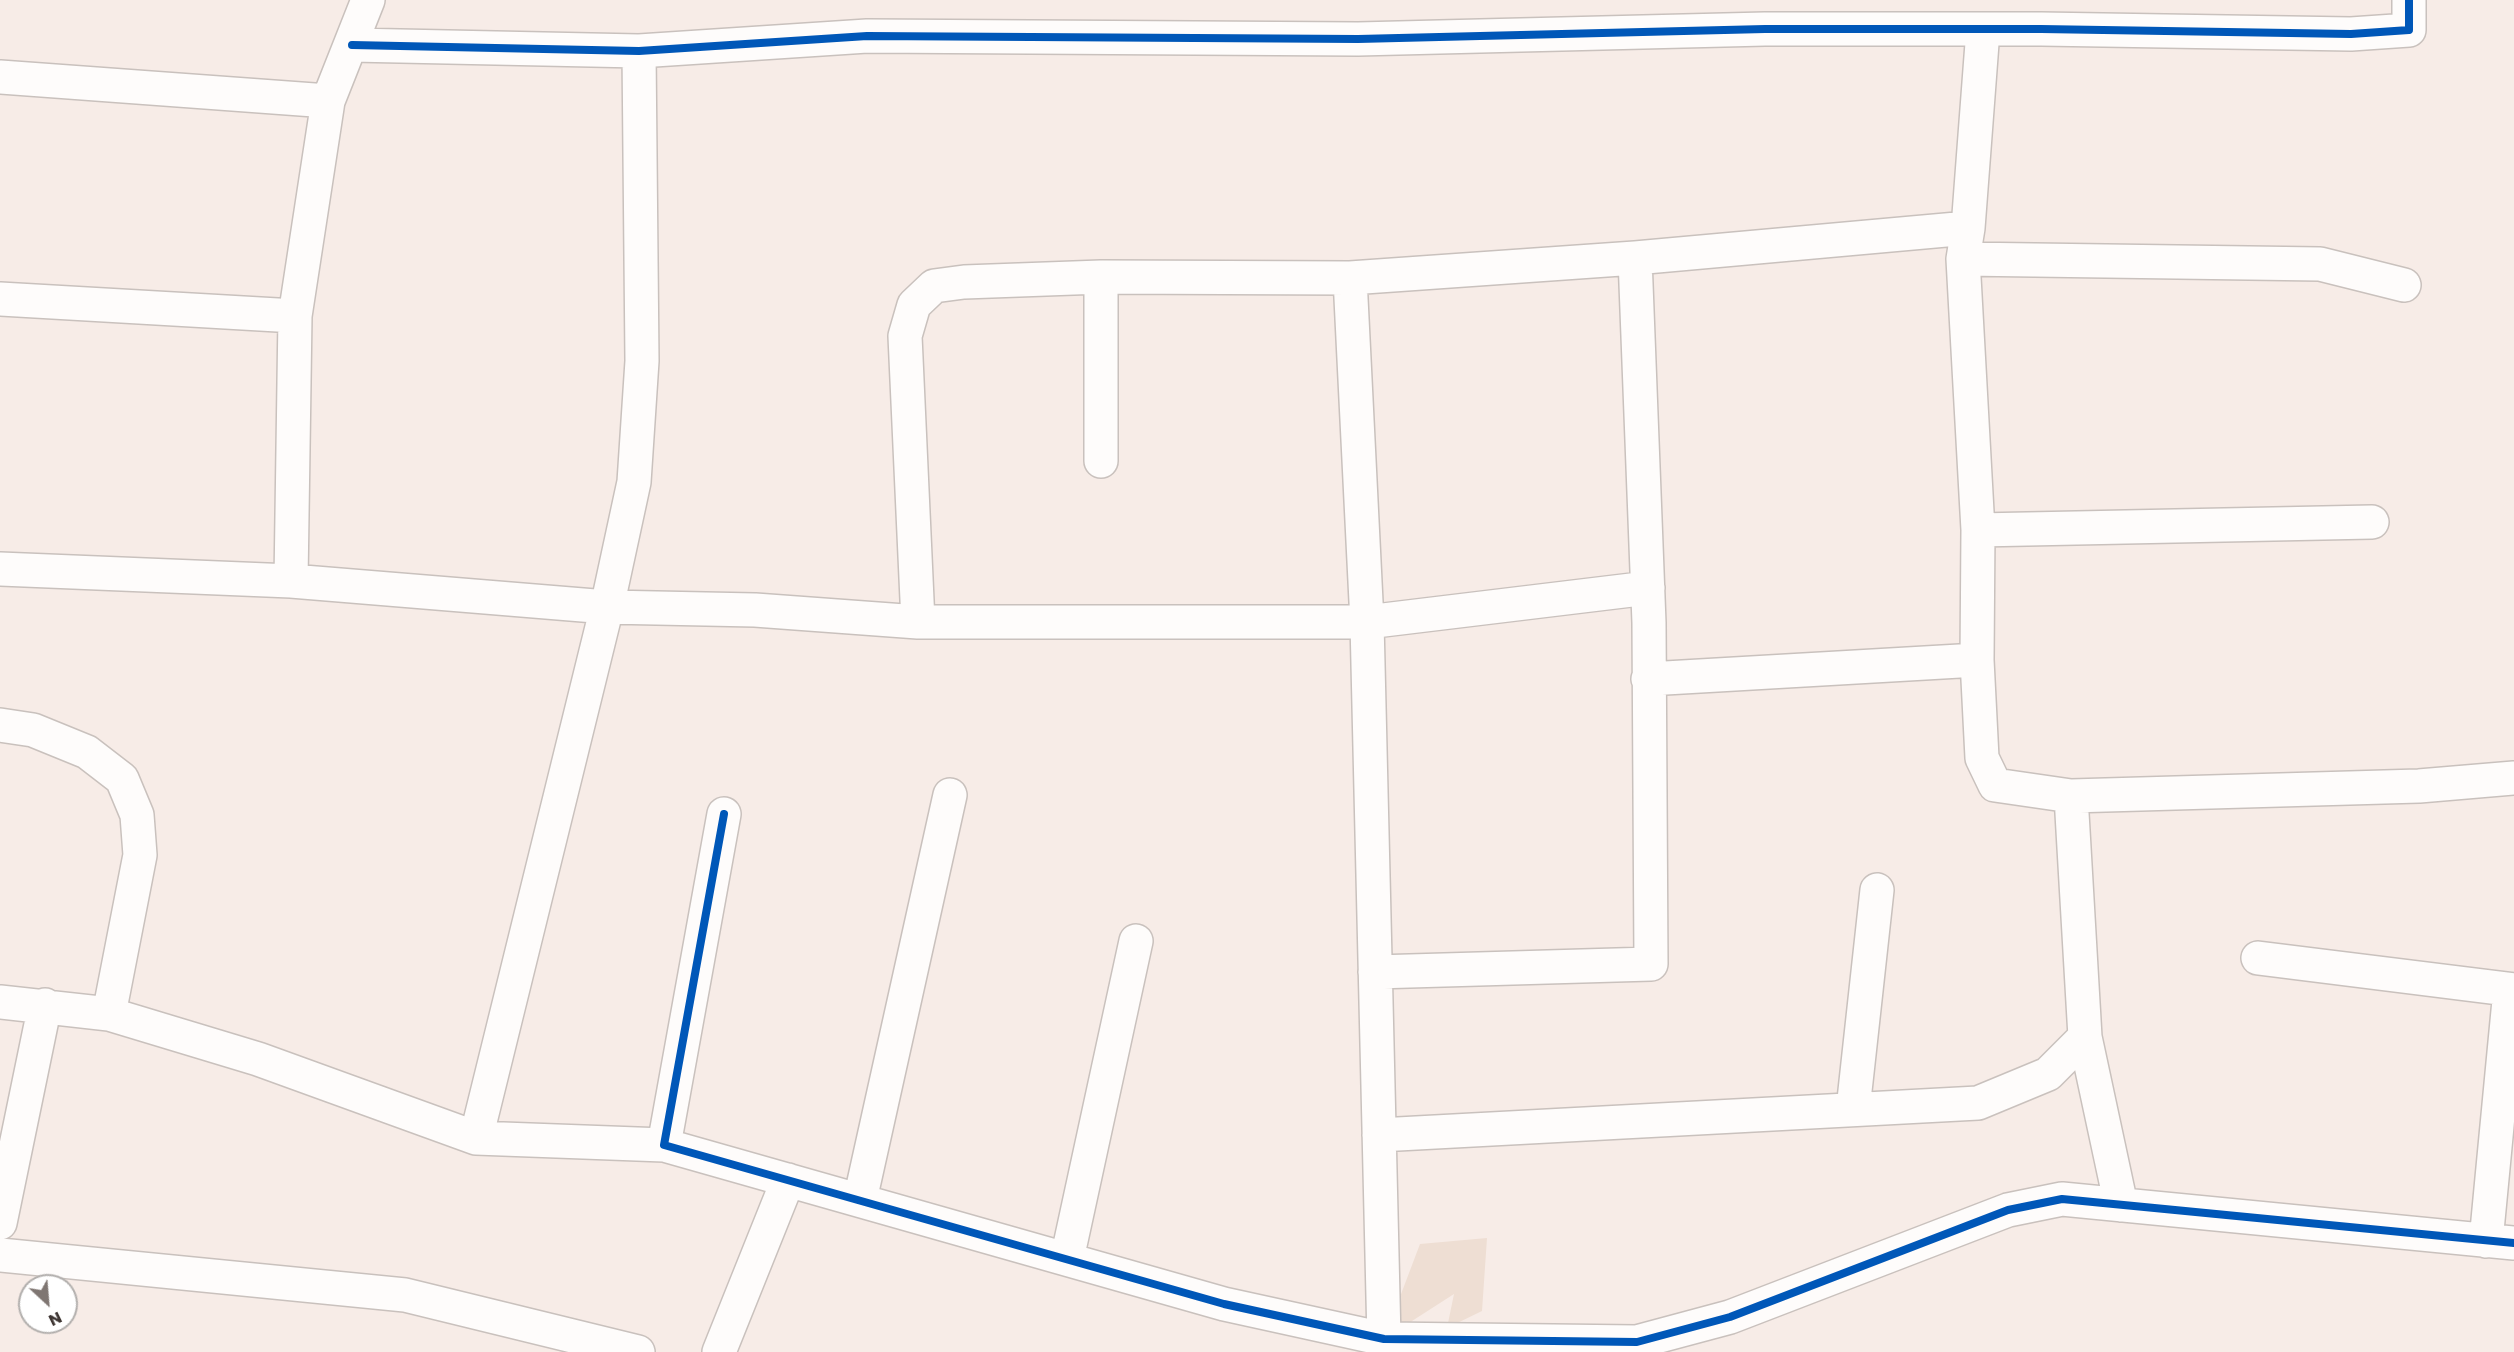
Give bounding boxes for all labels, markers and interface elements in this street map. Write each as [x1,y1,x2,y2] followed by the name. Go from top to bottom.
[18,1274,78,1334] north arrow
[45,1306,66,1332] text: N

